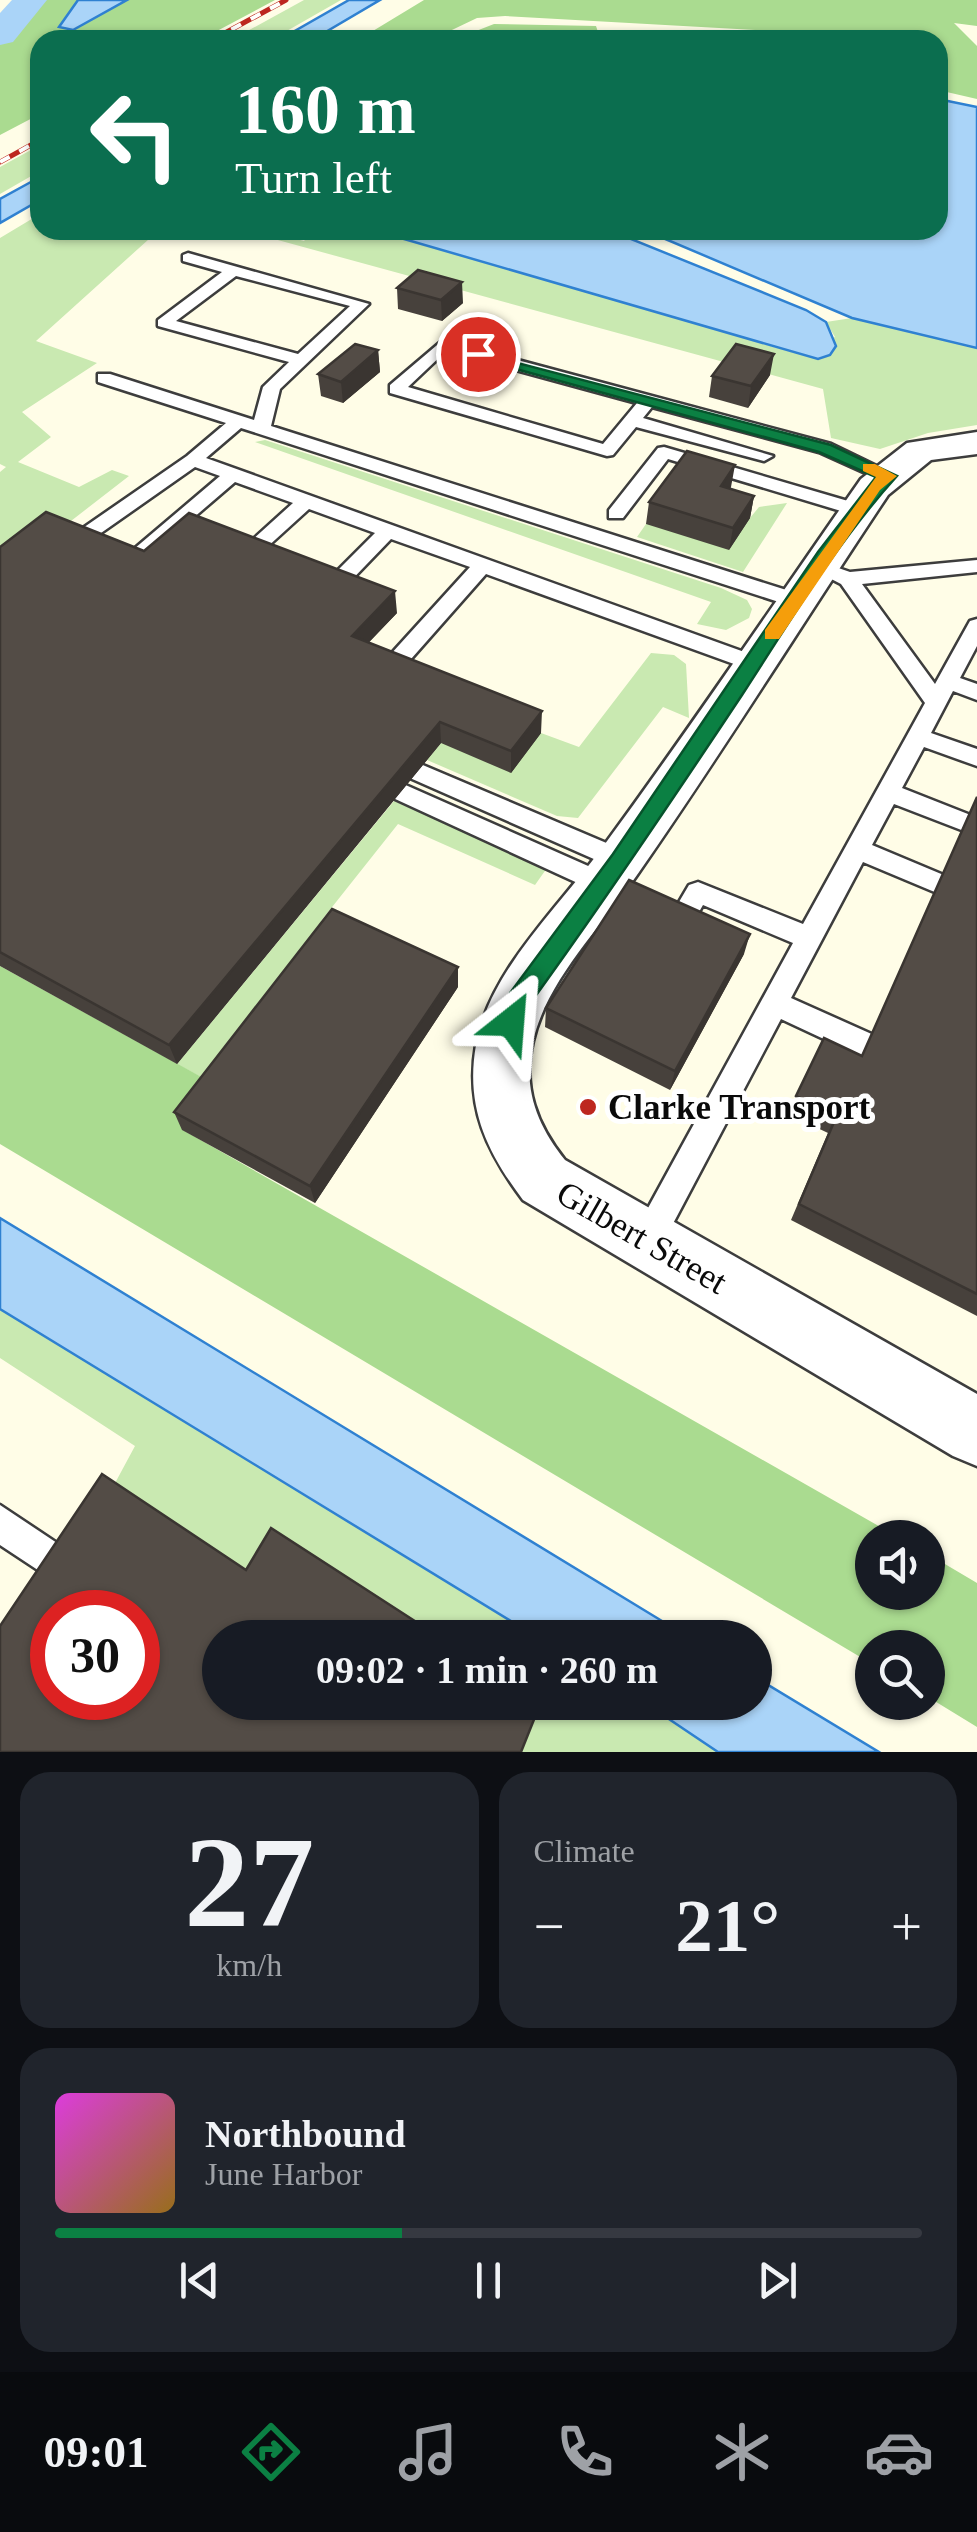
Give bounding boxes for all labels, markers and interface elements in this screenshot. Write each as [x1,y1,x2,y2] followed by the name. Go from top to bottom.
[70,70,200,200] icon: left
[235,71,416,148] text: 160 m
[235,153,392,203] text: Turn left
[436,312,521,397] pin
[451,327,506,382] icon: arrive
[459,970,563,1074] position arrow
[608,1088,871,1127] place label: Clarke Transport
[577,1096,599,1118] marker: Clarke Transport
[550,1173,734,1302] street label: Gilbert Street
[855,1520,945,1720] map controls
[855,1520,945,1610] button: sound
[30,1590,160,1720] speed limit sign: 30
[855,1630,945,1720] button: search
[316,1649,658,1691] text: 09:02 · 1 min · 260 m
[184,1810,314,1954] text: 27
[534,1833,635,1869] text: Climate
[675,1884,780,1967] text: 21°
[534,1896,565,1957] text: −
[891,1896,922,1957] text: +
[216,1947,282,1983] text: km/h
[205,2113,406,2155] text: Northbound
[205,2156,362,2192] text: June Harbor
[172,2253,227,2308] icon: previous
[461,2253,516,2308] icon: pause
[750,2253,805,2308] icon: next
[236,2417,306,2487] icon: directions
[393,2417,463,2487] icon: music
[550,2417,620,2487] icon: phone
[707,2417,777,2487] icon: climate
[864,2417,934,2487] icon: car
[44,2427,149,2477] text: 09:01

